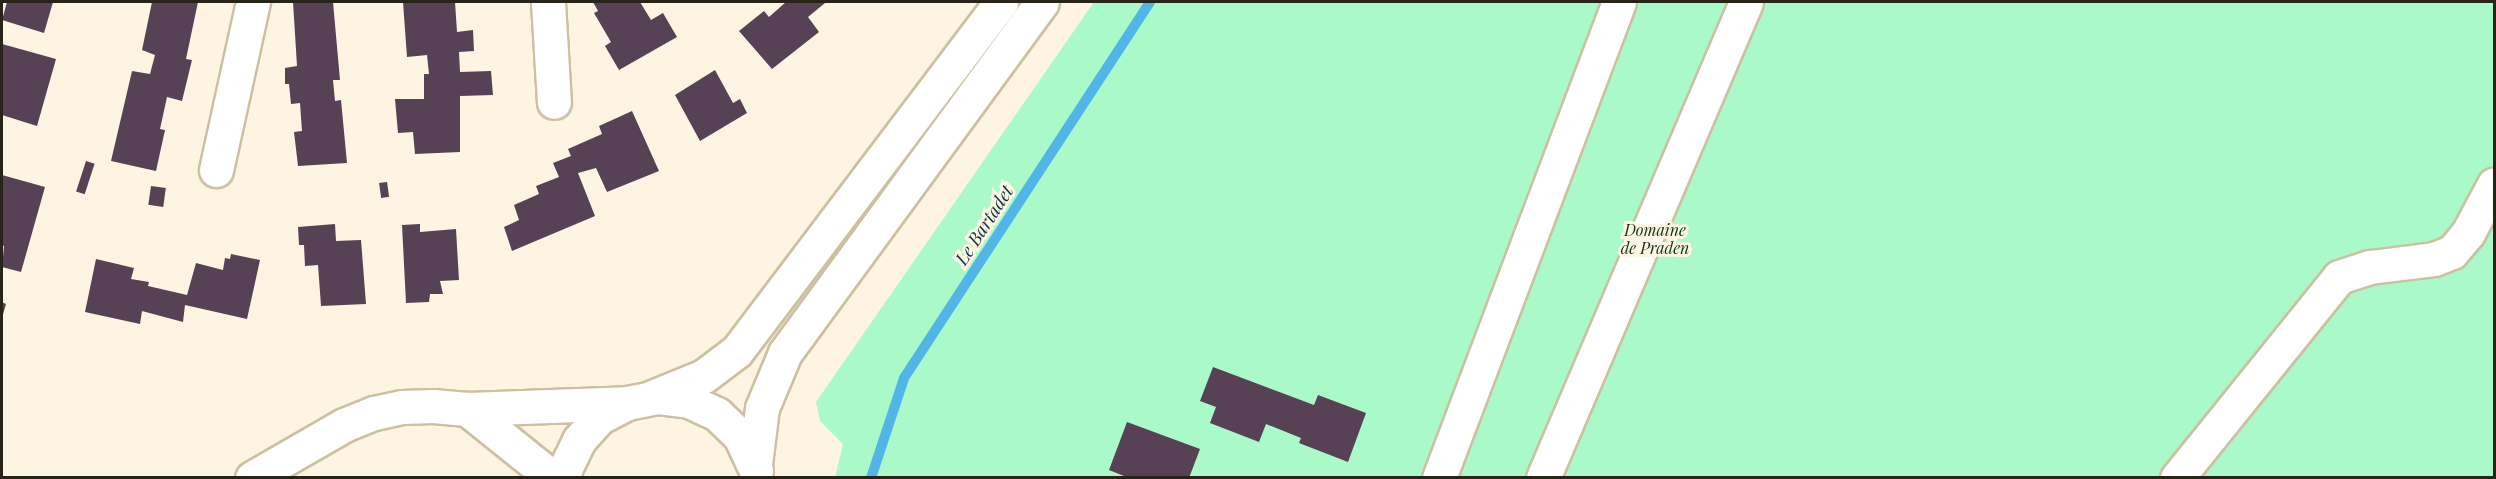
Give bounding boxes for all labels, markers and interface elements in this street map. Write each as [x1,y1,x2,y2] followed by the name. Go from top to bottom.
[950,181,1018,269] water label: Le Bartadet
[1621,220,1689,258] park label: Domaine de Praden

